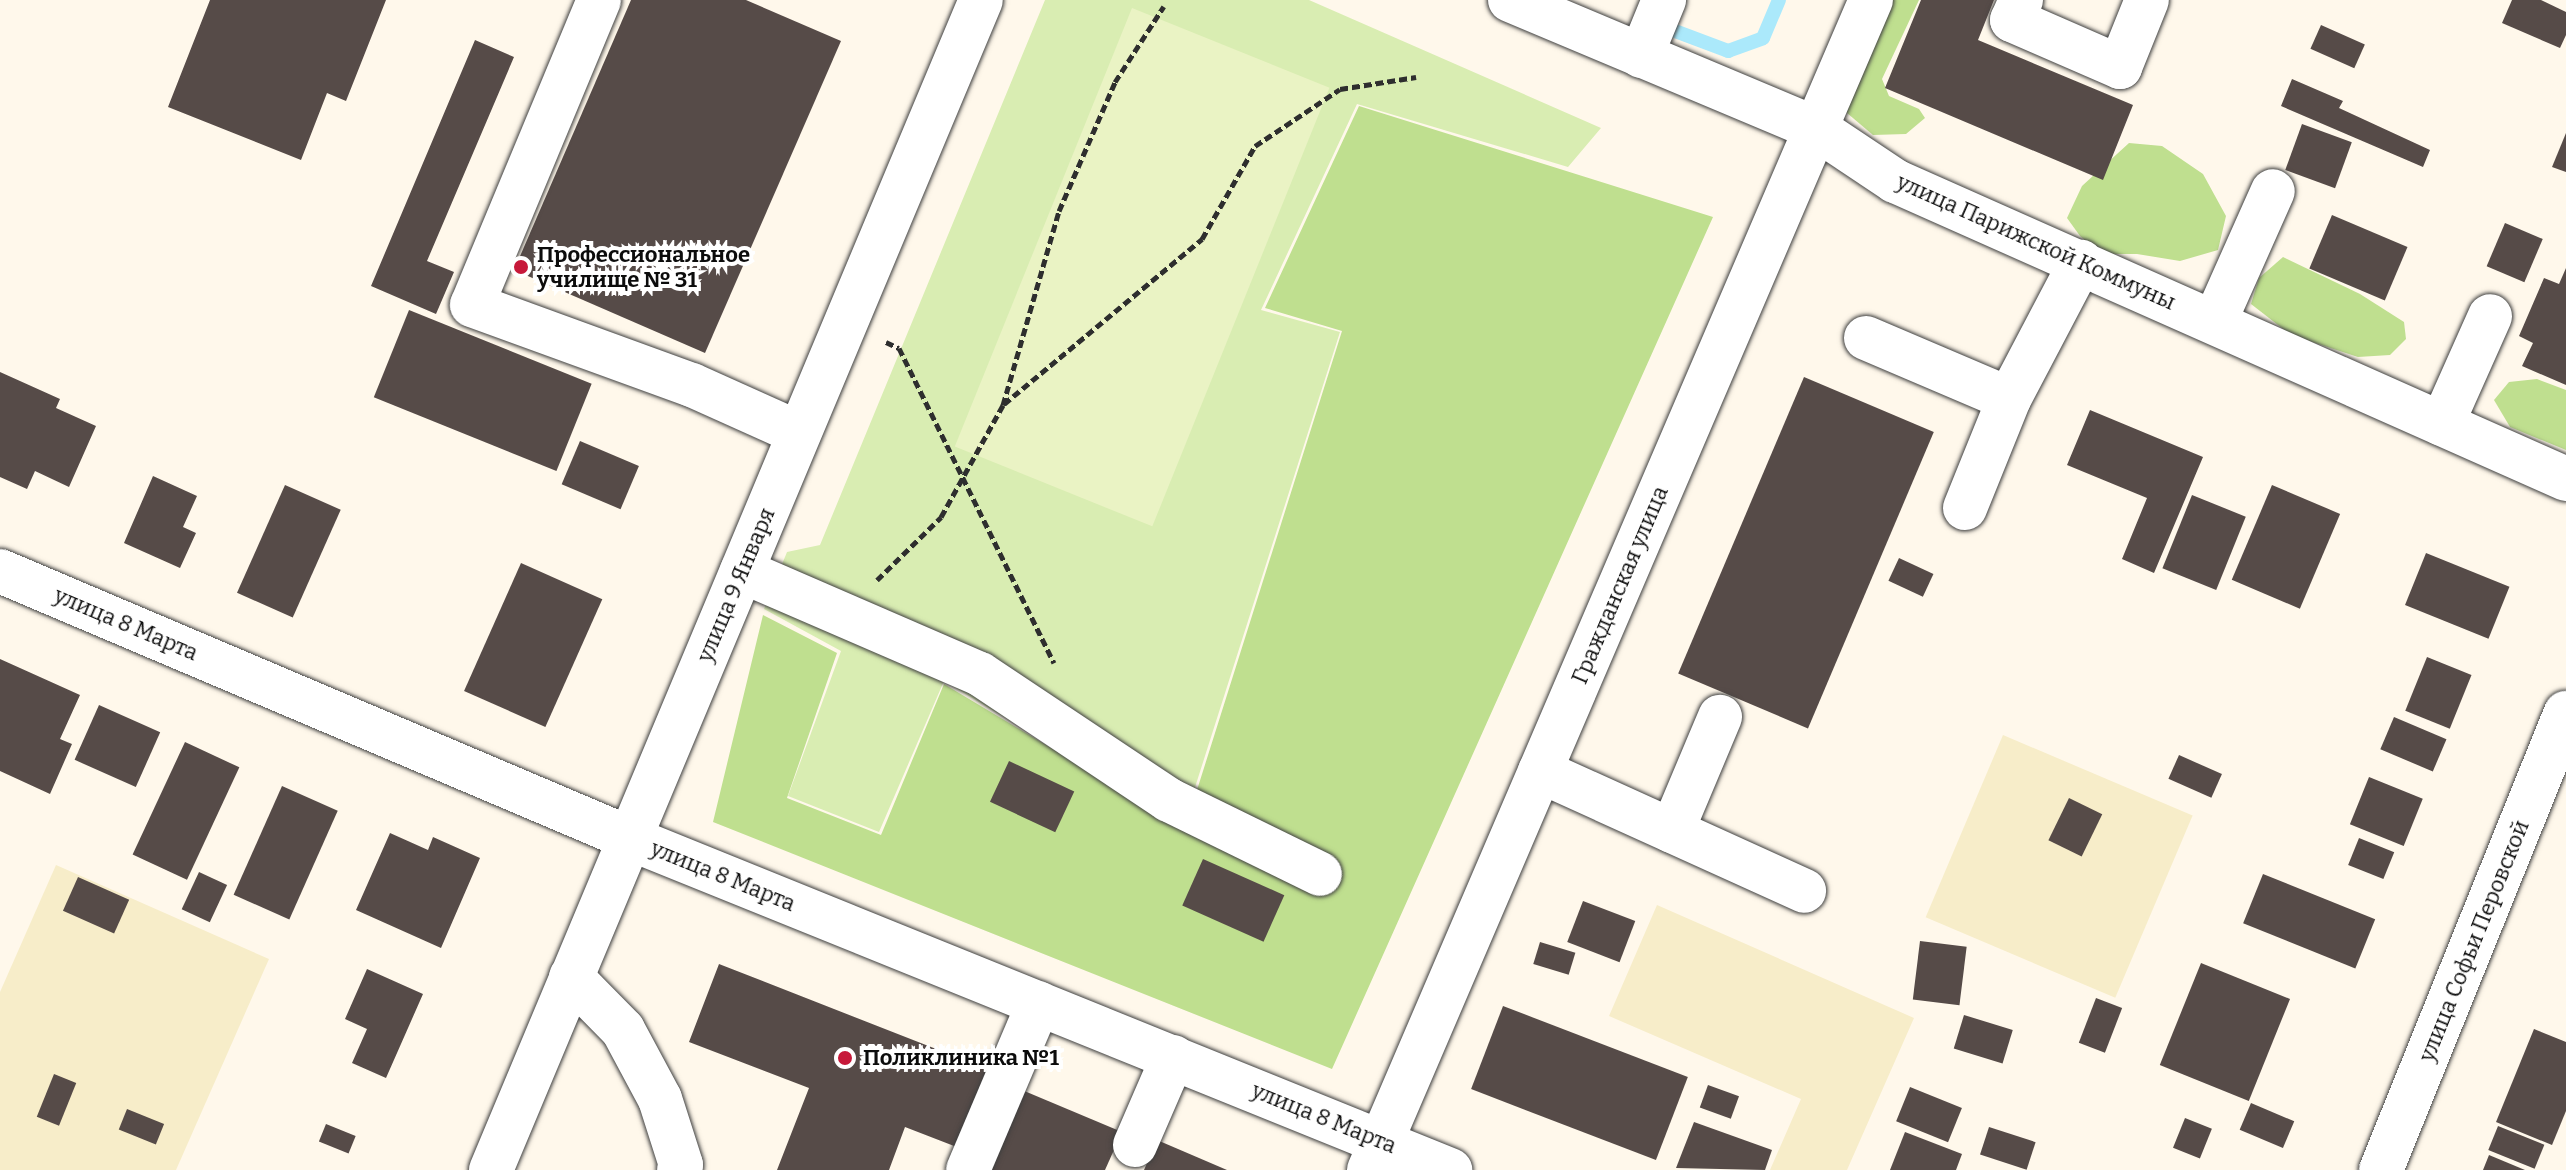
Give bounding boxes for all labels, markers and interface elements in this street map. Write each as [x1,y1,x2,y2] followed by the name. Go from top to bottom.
[1893,168,2179,316] street label: улица Парижской Коммуны
[537,241,750,292] place label: Профессиональное училище № 31
[512,258,530,276] marker: Профессиональное училище № 31
[1566,482,1674,688] street label: Гражданская улица
[692,504,780,666] street label: улица 9 Января
[50,582,202,666] street label: улица 8 Марта
[2413,816,2535,1066] street label: улица Софьи Перовской
[647,835,799,917] street label: улица 8 Марта
[863,1045,1059,1071] place label: Поликлиника №1
[834,1047,856,1069] marker: Поликлиника №1
[1248,1077,1400,1159] street label: улица 8 Марта

